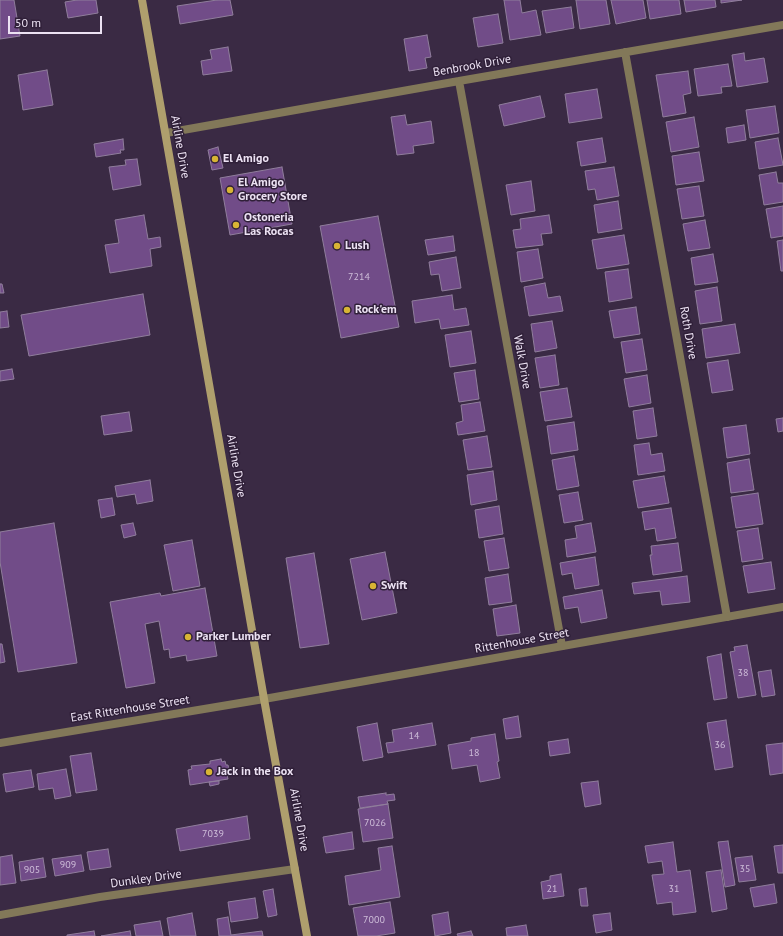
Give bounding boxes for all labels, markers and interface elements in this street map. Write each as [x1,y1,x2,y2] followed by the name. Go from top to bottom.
[10,8,104,34] scale bar
[15,15,41,30] text: 50 m
[432,52,512,80] street label: Benbrook Drive
[167,114,193,180] street label: Airline Drive
[223,152,269,166] place label: El Amigo
[210,154,220,164] marker: El Amigo
[238,176,307,204] place label: El Amigo Grocery Store
[225,185,235,195] marker: El Amigo Grocery Store
[244,211,294,239] place label: Ostoneria Las Rocas
[231,220,241,230] marker: Ostoneria Las Rocas
[345,239,369,253] place label: Lush
[332,241,342,251] marker: Lush
[348,271,370,283] house number: 7214
[355,303,397,317] place label: Rock'em
[342,305,352,315] marker: Rock'em
[676,305,700,361] street label: Roth Drive
[510,334,534,390] street label: Walk Drive
[223,433,249,499] street label: Airline Drive
[381,579,407,593] place label: Swift
[368,581,378,591] marker: Swift
[474,626,570,656] street label: Rittenhouse Street
[196,630,271,644] place label: Parker Lumber
[183,632,193,642] marker: Parker Lumber
[738,667,748,679] house number: 38
[70,692,190,726] street label: East Rittenhouse Street
[409,730,419,742] house number: 14
[715,739,725,751] house number: 36
[469,747,479,759] house number: 18
[217,765,293,779] place label: Jack in the Box
[204,767,214,777] marker: Jack in the Box
[286,787,312,853] street label: Airline Drive
[364,817,386,829] house number: 7026
[202,828,224,840] house number: 7039
[60,859,76,871] house number: 909
[740,863,750,875] house number: 35
[24,864,40,876] house number: 905
[110,867,182,891] street label: Dunkley Drive
[547,883,557,895] house number: 21
[669,883,679,895] house number: 31
[363,914,385,926] house number: 7000

